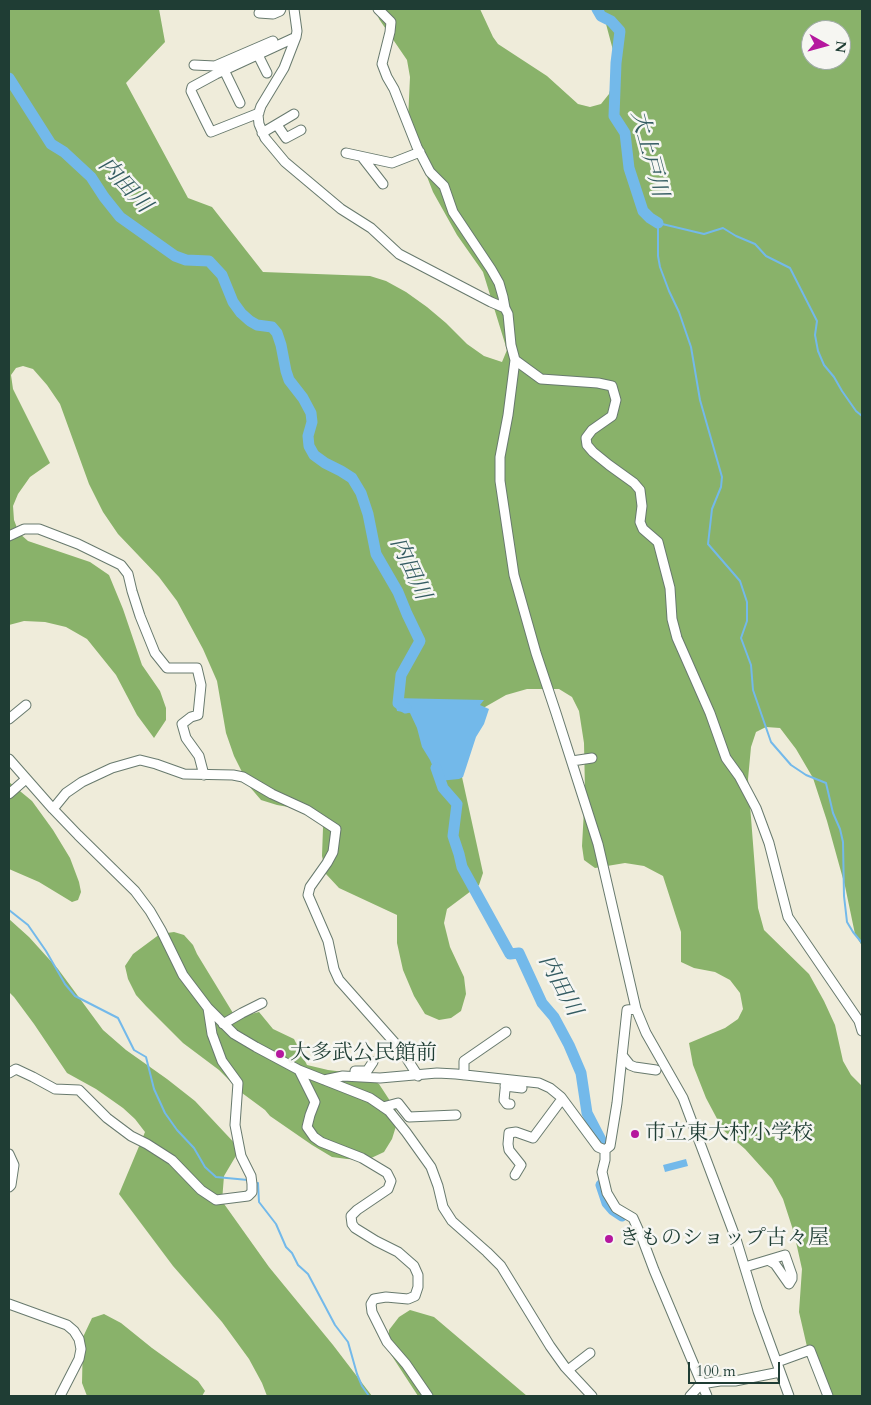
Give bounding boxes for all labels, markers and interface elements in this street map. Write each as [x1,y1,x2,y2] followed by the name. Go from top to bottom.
[801,20,851,70] north arrow
[830,40,851,54] text: N
[624,108,672,200] water label: 大上戸川
[92,153,156,219] water label: 内田川
[383,534,435,604] water label: 内田川
[532,951,586,1021] water label: 内田川
[290,1041,437,1067] place label: 大多武公民館前
[274,1048,286,1060] marker: 大多武公民館前
[645,1121,813,1147] place label: 市立東大村小学校
[629,1128,641,1140] marker: 市立東大村小学校
[619,1226,829,1252] place label: きものショップ古々屋
[603,1233,615,1245] marker: きものショップ古々屋
[691,1352,784,1384] scale bar
[696,1361,736,1381] text: 100 m

